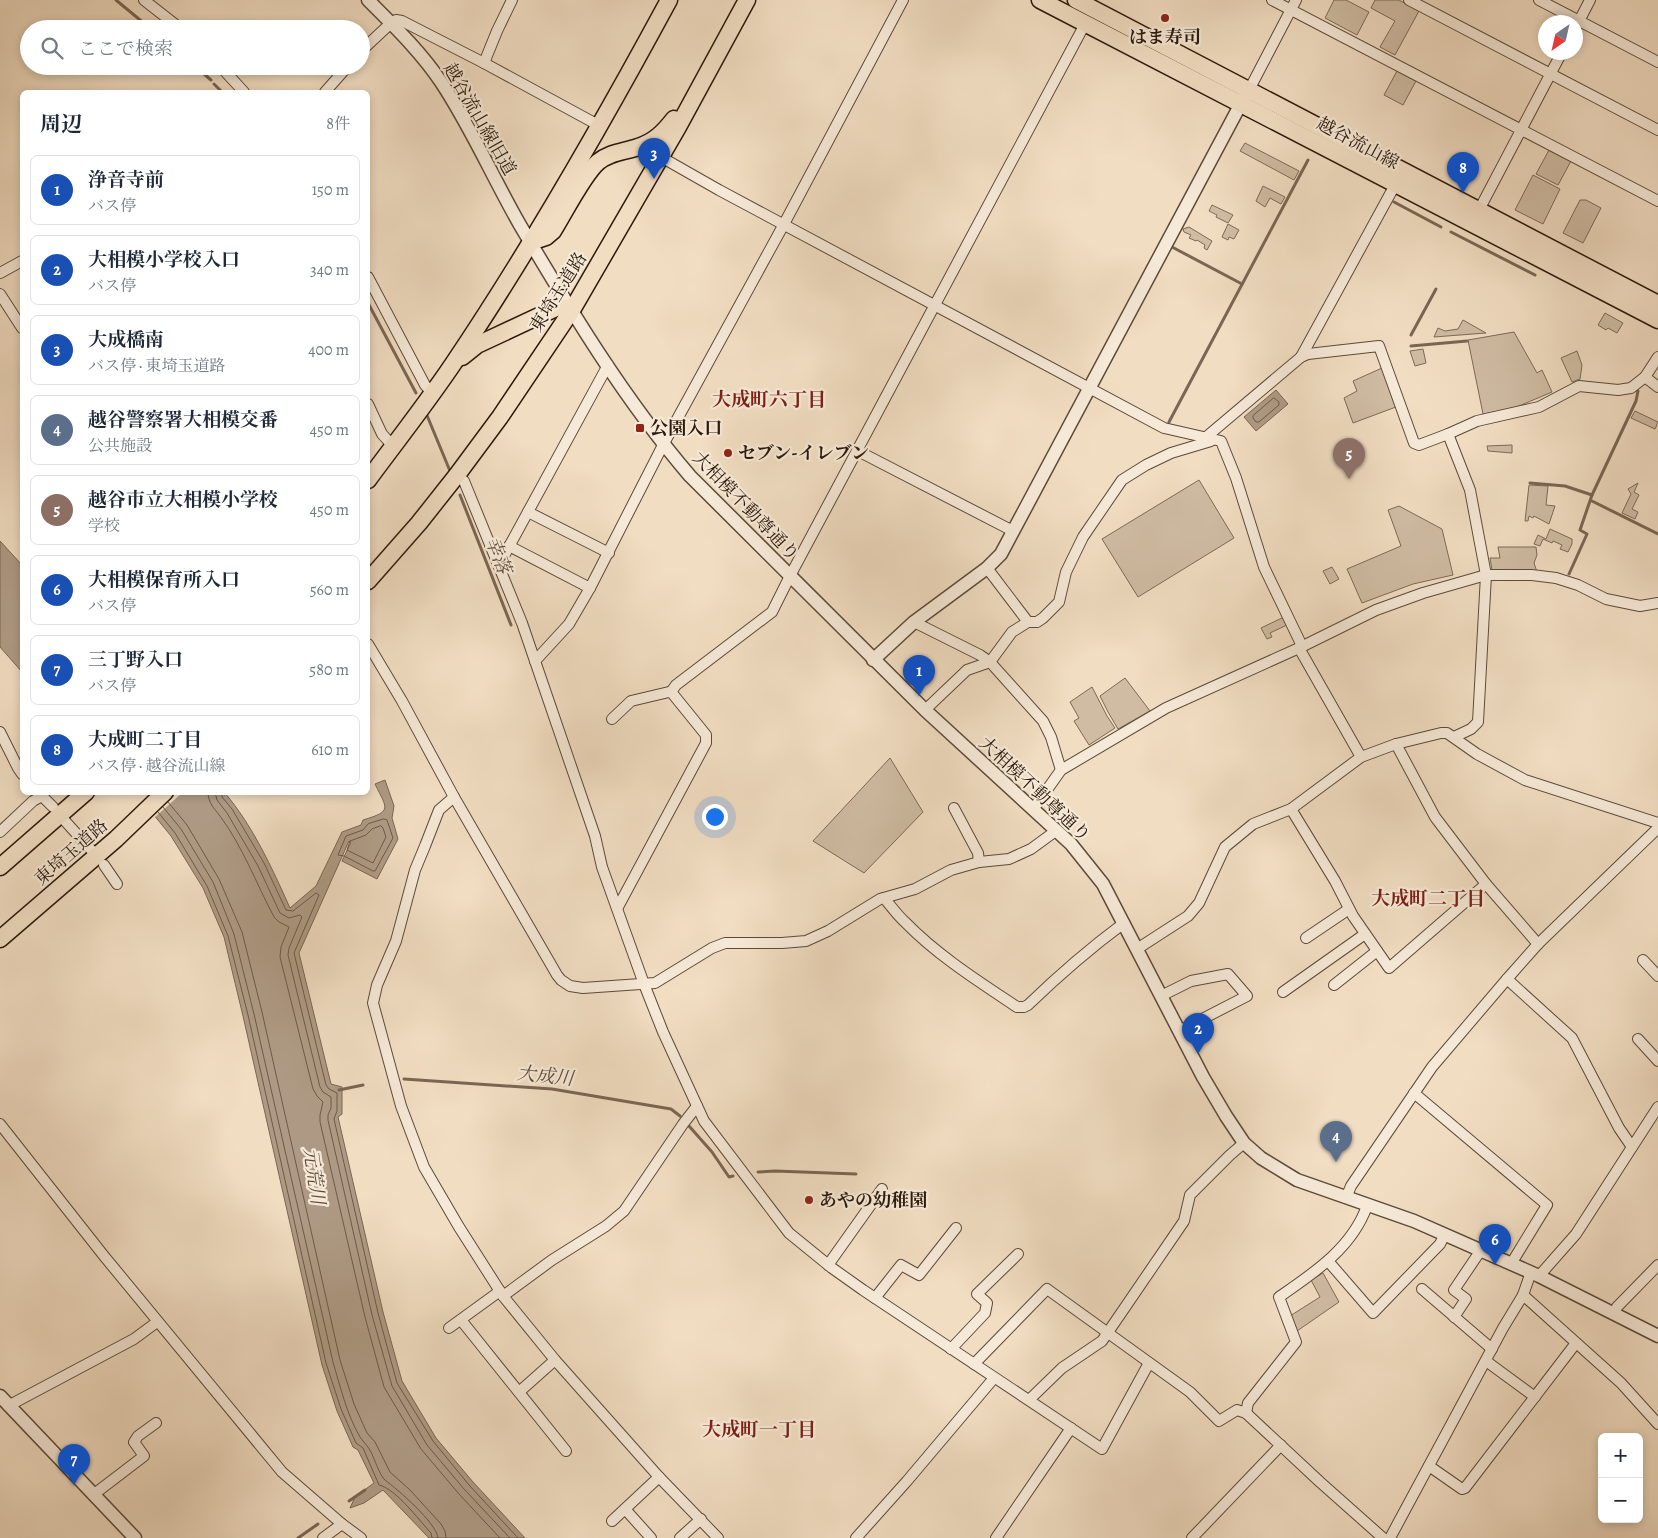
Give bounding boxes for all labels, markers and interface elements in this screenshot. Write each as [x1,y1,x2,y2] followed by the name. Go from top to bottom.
[1159,12,1171,24] marker: はま寿司
[1538,15,1583,60] north arrow
[20,20,370,75] search box
[1129,25,1201,49] place label: はま寿司
[38,34,66,62] icon: search
[78,36,173,62] text: ここで検索
[438,58,522,180] street label: 越谷流山線旧道
[40,110,82,138] text: 周辺
[1313,111,1403,175] street label: 越谷流山線
[326,113,350,135] text: 8件
[638,138,670,179] pin: 3
[1447,152,1479,193] pin: 8
[88,167,164,193] text: 浄音寺前
[54,179,60,201] text: 1
[312,179,349,201] text: 150 m
[88,195,136,217] text: バス停
[88,247,240,273] text: 大相模小学校入口
[524,247,592,337] street label: 東埼玉道路
[53,259,61,281] text: 2
[310,259,349,281] text: 340 m
[88,275,136,297] text: バス停
[88,327,164,353] text: 大成橋南
[54,339,60,361] text: 3
[308,339,349,361] text: 400 m
[88,355,226,377] text: バス停 · 東埼玉道路
[712,387,826,413] district label: 大成町六丁目
[88,407,278,433] text: 越谷警察署大相模交番
[650,416,722,440] place label: 公園入口
[53,419,61,441] text: 4
[310,419,349,441] text: 450 m
[634,422,646,434] marker: 公園入口
[88,435,152,457] text: 公共施設
[1333,438,1365,479] pin: 5
[738,441,869,465] place label: セブン-イレブン
[687,446,805,566] street label: 大相模不動尊通り
[722,447,734,459] marker: セブン-イレブン
[88,487,278,513] text: 越谷市立大相模小学校
[54,499,60,521] text: 5
[310,499,349,521] text: 450 m
[88,515,120,537] text: 学校
[479,533,518,580] water label: 幸落
[88,567,240,593] text: 大相模保育所入口
[53,579,61,601] text: 6
[310,579,349,601] text: 560 m
[88,595,136,617] text: バス停
[88,647,183,673] text: 三丁野入口
[903,655,935,696] pin: 1
[54,659,60,681] text: 7
[309,659,349,681] text: 580 m
[88,675,136,697] text: バス停
[88,727,202,753] text: 大成町二丁目
[974,731,1096,847] street label: 大相模不動尊通り
[53,739,61,761] text: 8
[311,739,349,761] text: 610 m
[88,755,226,777] text: バス停 · 越谷流山線
[702,804,728,830] your location
[29,813,113,891] street label: 東埼玉道路
[1371,886,1485,912] district label: 大成町二丁目
[1182,1013,1214,1054] pin: 2
[515,1060,577,1092] water label: 大成川
[1320,1121,1352,1162] pin: 4
[297,1146,331,1208] water label: 元荒川
[819,1188,927,1212] place label: あやの幼稚園
[803,1194,815,1206] marker: あやの幼稚園
[1479,1224,1511,1265] pin: 6
[702,1417,816,1443] district label: 大成町一丁目
[1598,1433,1643,1523] map controls
[1598,1433,1643,1478] button: +
[58,1444,90,1485] pin: 7
[1598,1478,1643,1523] button: −

